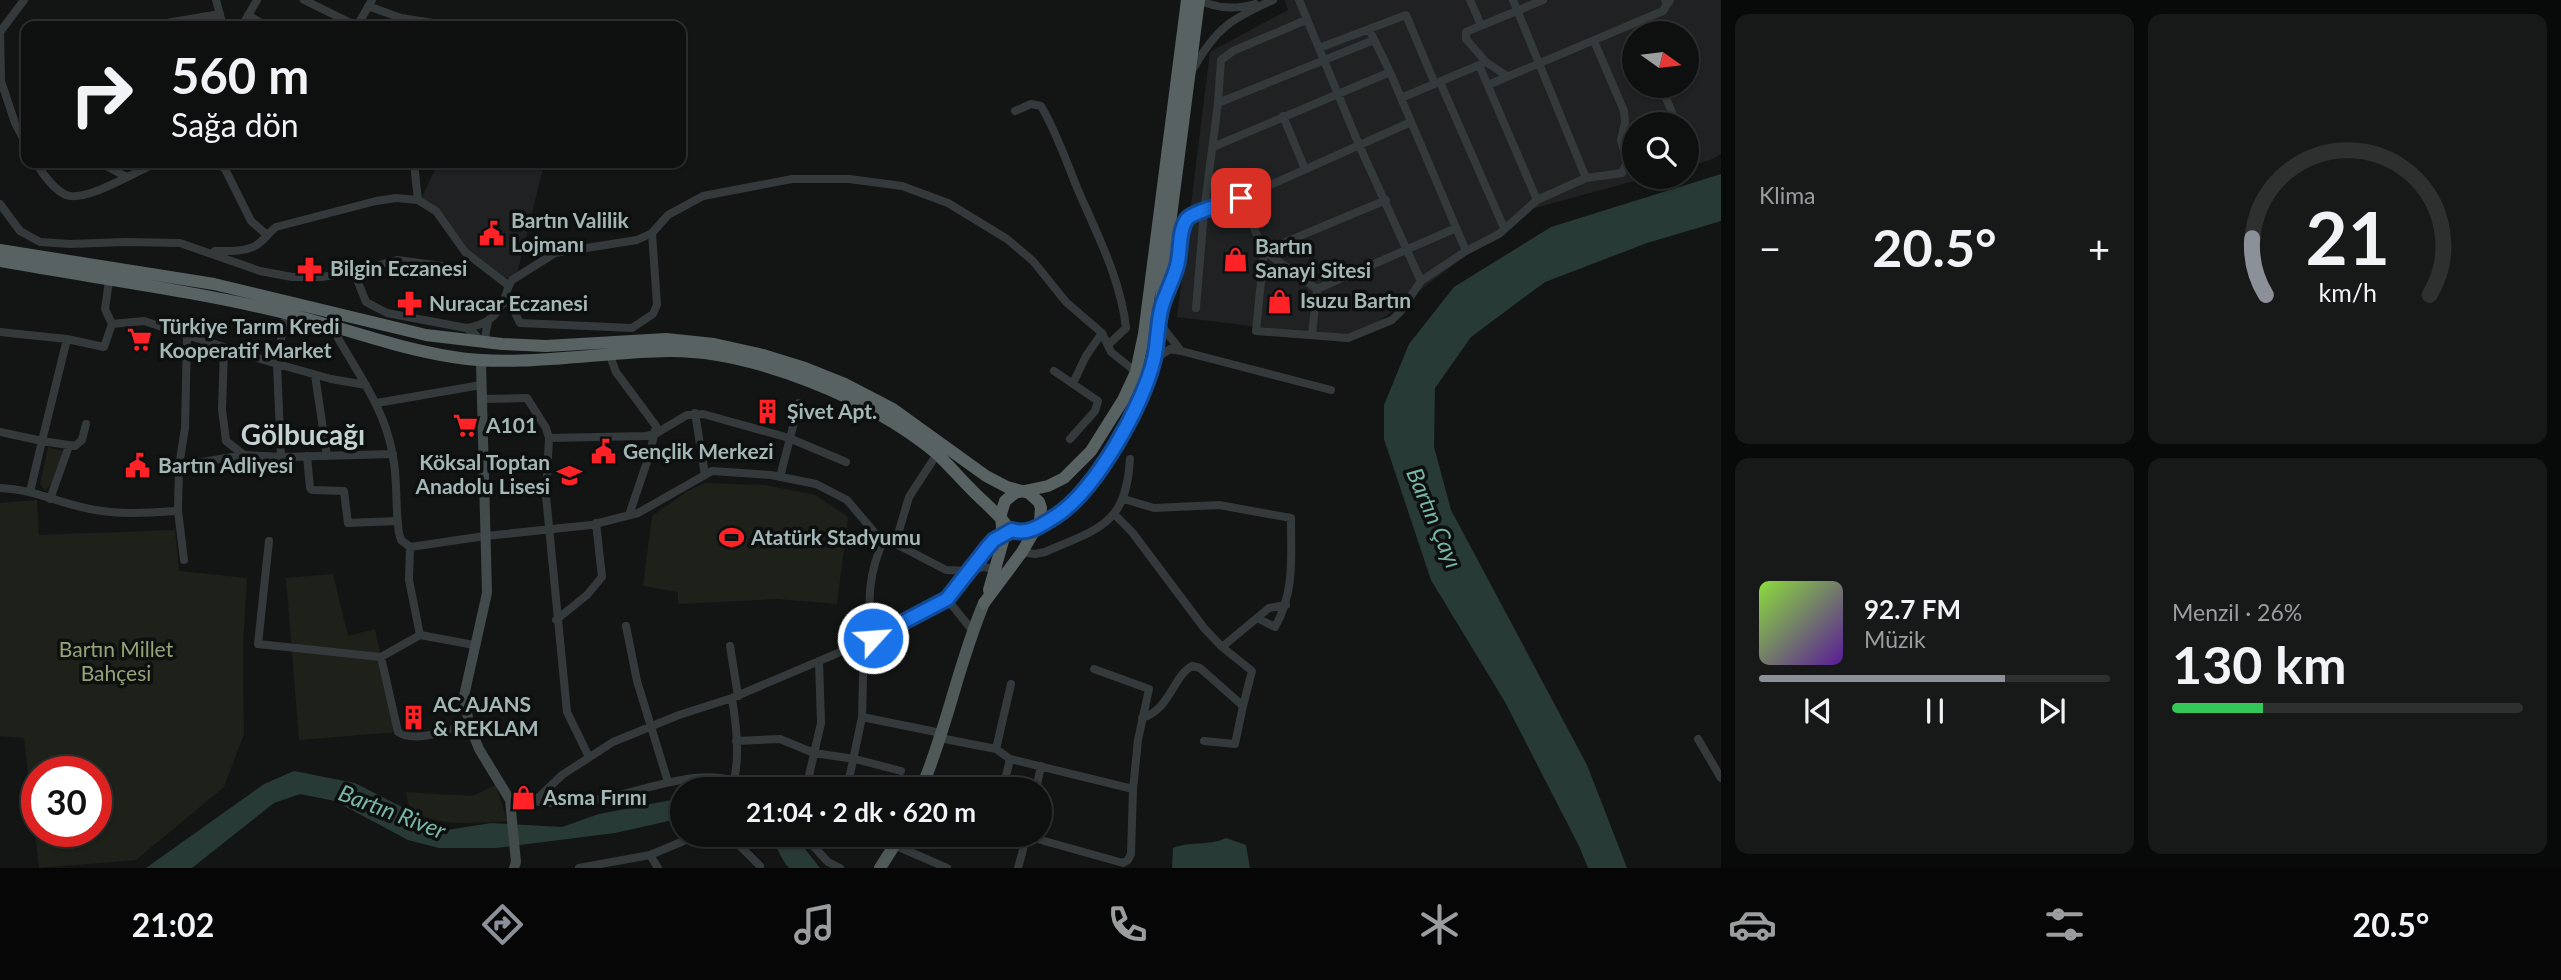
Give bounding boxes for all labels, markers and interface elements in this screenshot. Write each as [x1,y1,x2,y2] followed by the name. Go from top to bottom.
[1622,21,1699,98] north arrow
[1622,21,1699,189] map controls
[171,46,309,104] text: 560 m
[56,49,147,140] icon: right
[171,105,299,144] text: Sağa dön
[1622,112,1699,189] button: search
[1211,168,1271,228] pin
[1222,179,1260,217] icon: arrive
[1759,181,1816,209] text: Klima
[2305,193,2390,281] text: 21
[511,207,630,256] place label: Bartın Valilik Lojmanı
[1872,216,1997,278] text: 20.5°
[477,219,505,247] public building icon: Bartın Valilik Lojmanı
[1759,225,1781,271] text: −
[2088,225,2110,271] text: +
[1255,233,1371,282] place label: Bartın Sanayi Sitesi
[1221,245,1249,273] shop icon: Bartın Sanayi Sitesi
[296,255,324,283] pharmacy icon: Bilgin Eczanesi
[330,255,467,280] place label: Bilgin Eczanesi
[2318,277,2377,307] text: km/h
[1266,287,1294,315] shop icon: Isuzu Bartın
[1300,287,1411,312] place label: Isuzu Bartın
[395,290,423,318] pharmacy icon: Nuracar Eczanesi
[429,290,588,315] place label: Nuracar Eczanesi
[159,313,340,362] place label: Türkiye Tarım Kredi Kooperatif Market
[125,325,153,353] supermarket icon: Türkiye Tarım Kredi Kooperatif Market
[753,398,781,426] building icon: Şivet Apt.
[787,398,877,423] place label: Şivet Apt.
[452,412,480,440] supermarket icon: A101
[485,412,537,437] place label: A101
[241,417,365,451] district label: Gölbucağı
[589,438,617,466] public building icon: Gençlik Merkezi
[623,438,774,463] place label: Gençlik Merkezi
[415,449,550,498] place label: Köksal Toptan Anadolu Lisesi
[124,452,152,480] public building icon: Bartın Adliyesi
[158,452,293,477] place label: Bartın Adliyesi
[556,461,584,489] school or university icon: Köksal Toptan Anadolu Lisesi
[1401,463,1469,572] water label: Bartın Çayı
[717,524,745,552] sports icon: Atatürk Stadyumu
[750,524,921,549] place label: Atatürk Stadyumu
[1864,593,1961,625] text: 92.7 FM
[2172,598,2302,626] text: Menzil · 26%
[836,601,910,675] position arrow
[1864,625,1926,653] text: Müzik
[2172,633,2346,695] text: 130 km
[59,636,174,685] park label: Bartın Millet Bahçesi
[432,691,539,740] place label: AC AJANS & REKLAM
[1799,692,1837,730] icon: previous
[1916,692,1954,730] icon: pause
[2033,692,2071,730] icon: next
[399,703,427,731] building icon: AC AJANS & REKLAM
[21,756,112,847] speed limit sign: 30
[335,778,451,845] water label: Bartın River
[509,784,537,812] shop icon: Asma Fırını
[542,784,647,809] place label: Asma Fırını
[746,796,976,828] text: 21:04 · 2 dk · 620 m
[478,900,527,949] icon: directions
[790,900,839,949] icon: music
[1103,900,1152,949] icon: phone
[1415,900,1464,949] icon: climate
[1728,900,1777,949] icon: car
[2040,900,2089,949] icon: filters
[132,905,214,944] text: 21:02
[2353,905,2429,944] text: 20.5°

